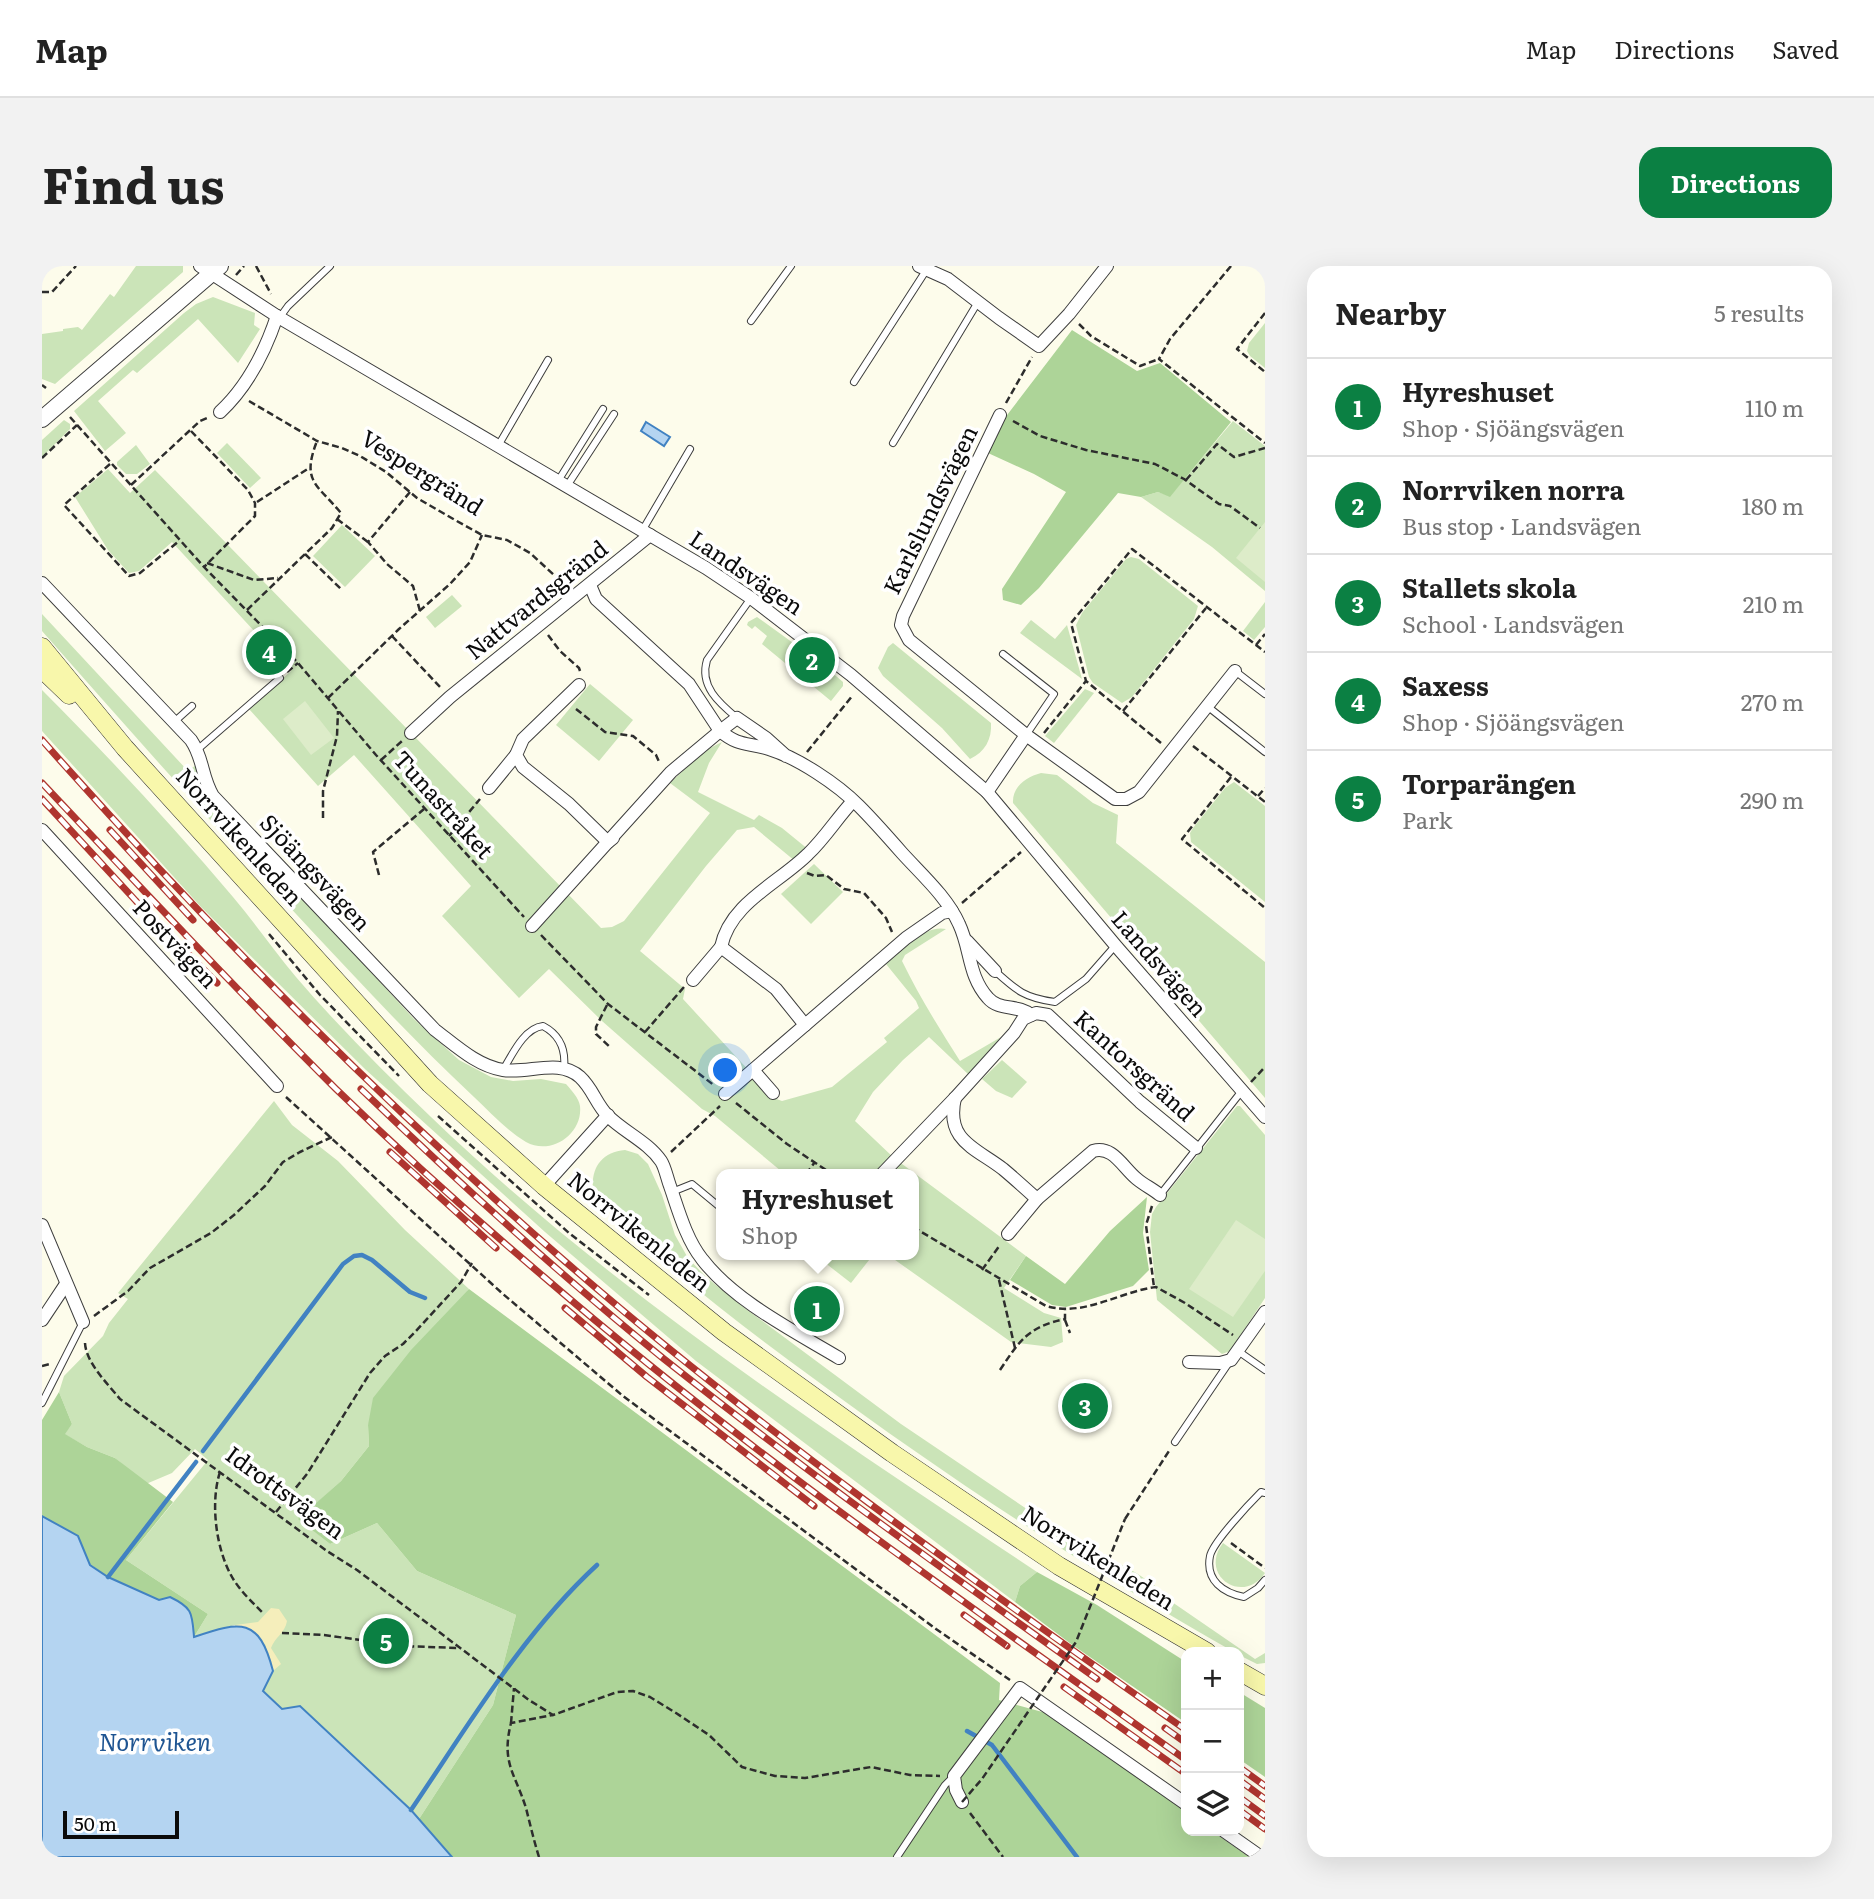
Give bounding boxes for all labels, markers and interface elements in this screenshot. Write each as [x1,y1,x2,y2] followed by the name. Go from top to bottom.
[35,24,108,73] text: Map
[1525,31,1576,66] text: Map
[1614,31,1734,66] text: Directions
[1772,31,1839,66] text: Saved
[42,146,225,219] text: Find us
[1639,147,1832,218] button: Directions
[1335,290,1446,334] text: Nearby
[1714,295,1804,329] text: 5 results
[1402,371,1554,410] text: Hyreshuset
[1353,390,1363,424] text: 1
[1745,390,1804,424] text: 110 m
[1402,410,1624,444] text: Shop · Sjöängsvägen
[874,419,985,599] street label: Karlslundsvägen
[355,420,491,522] street label: Vespergränd
[1402,469,1624,508] text: Norrviken norra
[1352,488,1364,522] text: 2
[1742,488,1804,522] text: 180 m
[1402,508,1642,542] text: Bus stop · Landsvägen
[683,521,811,622] street label: Landsvägen
[457,531,614,666] street label: Nattvardsgränd
[1402,567,1577,606] text: Stallets skola
[1352,586,1364,620] text: 3
[1743,586,1804,620] text: 210 m
[1402,606,1624,640] text: School · Landsvägen
[246,626,292,678] pin: 4
[789,634,835,686] pin: 2
[1402,665,1489,704] text: Saxess
[1351,684,1365,718] text: 4
[1741,684,1804,718] text: 270 m
[1402,704,1624,738] text: Shop · Sjöängsvägen
[387,742,503,866] street label: Tunastråket
[169,759,312,912] street label: Norrvikenleden
[1402,763,1576,802] text: Torparängen
[1352,782,1364,816] text: 5
[1740,782,1804,816] text: 290 m
[1402,802,1452,836] text: Park
[253,805,380,938] street label: Sjöängsvägen
[126,890,227,995] street label: Postvägen
[1105,902,1216,1023] street label: Landsvägen
[1067,1001,1203,1128] street label: Kantorsgränd
[708,1053,742,1087] your location
[561,1162,719,1299] street label: Norrvikenleden
[716,1169,919,1260] popup
[742,1178,893,1217] text: Hyreshuset
[742,1217,798,1251] text: Shop
[794,1283,840,1335] pin: 1
[1062,1380,1108,1432] pin: 3
[219,1436,353,1546] street label: Idrottsvägen
[1016,1495,1182,1617] street label: Norrvikenleden
[363,1615,409,1667] pin: 5
[1181,1647,1244,1836] map controls
[1181,1647,1244,1710] button: +
[1181,1710,1244,1773] button: −
[99,1723,211,1758] water label: Norrviken
[1181,1773,1244,1836] button: layers
[63,1808,178,1840] scale bar
[74,1809,117,1837] text: 50 m

